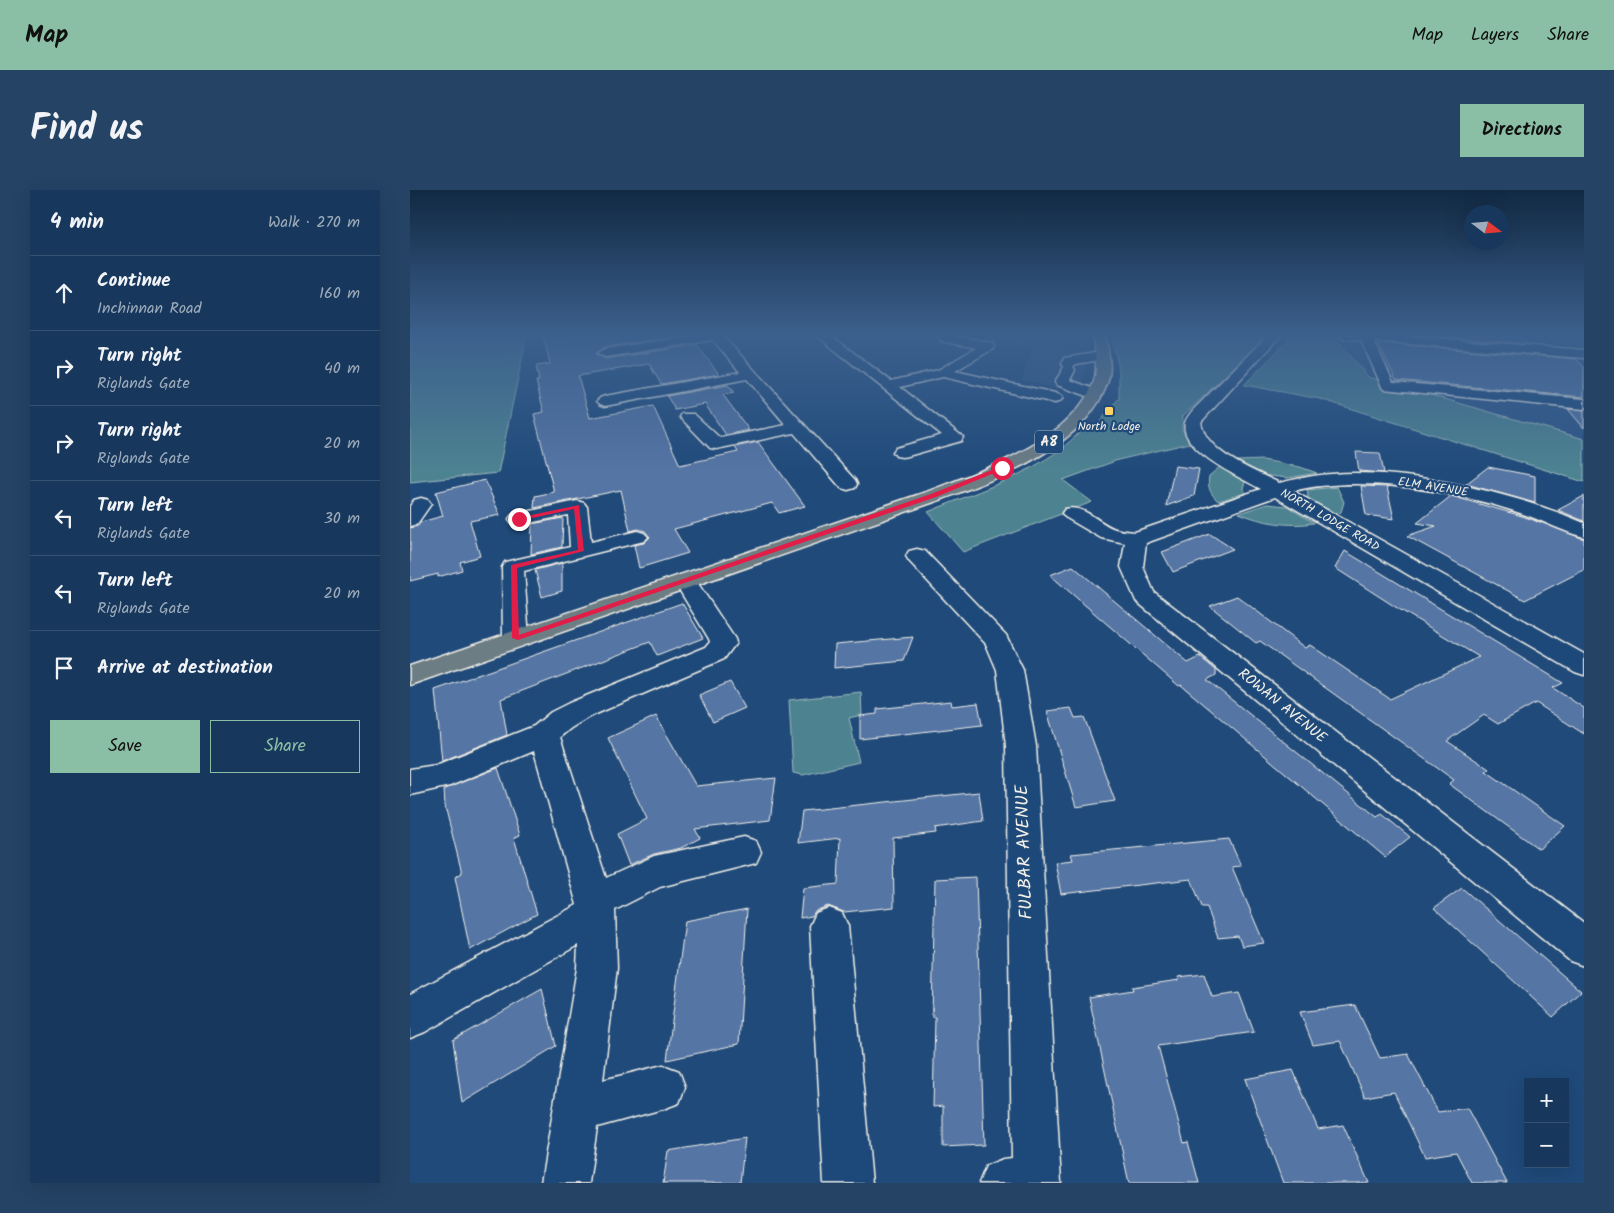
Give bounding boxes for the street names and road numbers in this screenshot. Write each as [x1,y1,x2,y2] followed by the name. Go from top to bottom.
[1035,430,1063,454] road number: A8
[1397,472,1470,502] street label: ELM AVENUE
[1277,484,1383,556] street label: NORTH LODGE ROAD
[1232,662,1333,750] street label: ROWAN AVENUE
[1008,784,1042,920] street label: FULBAR AVENUE

